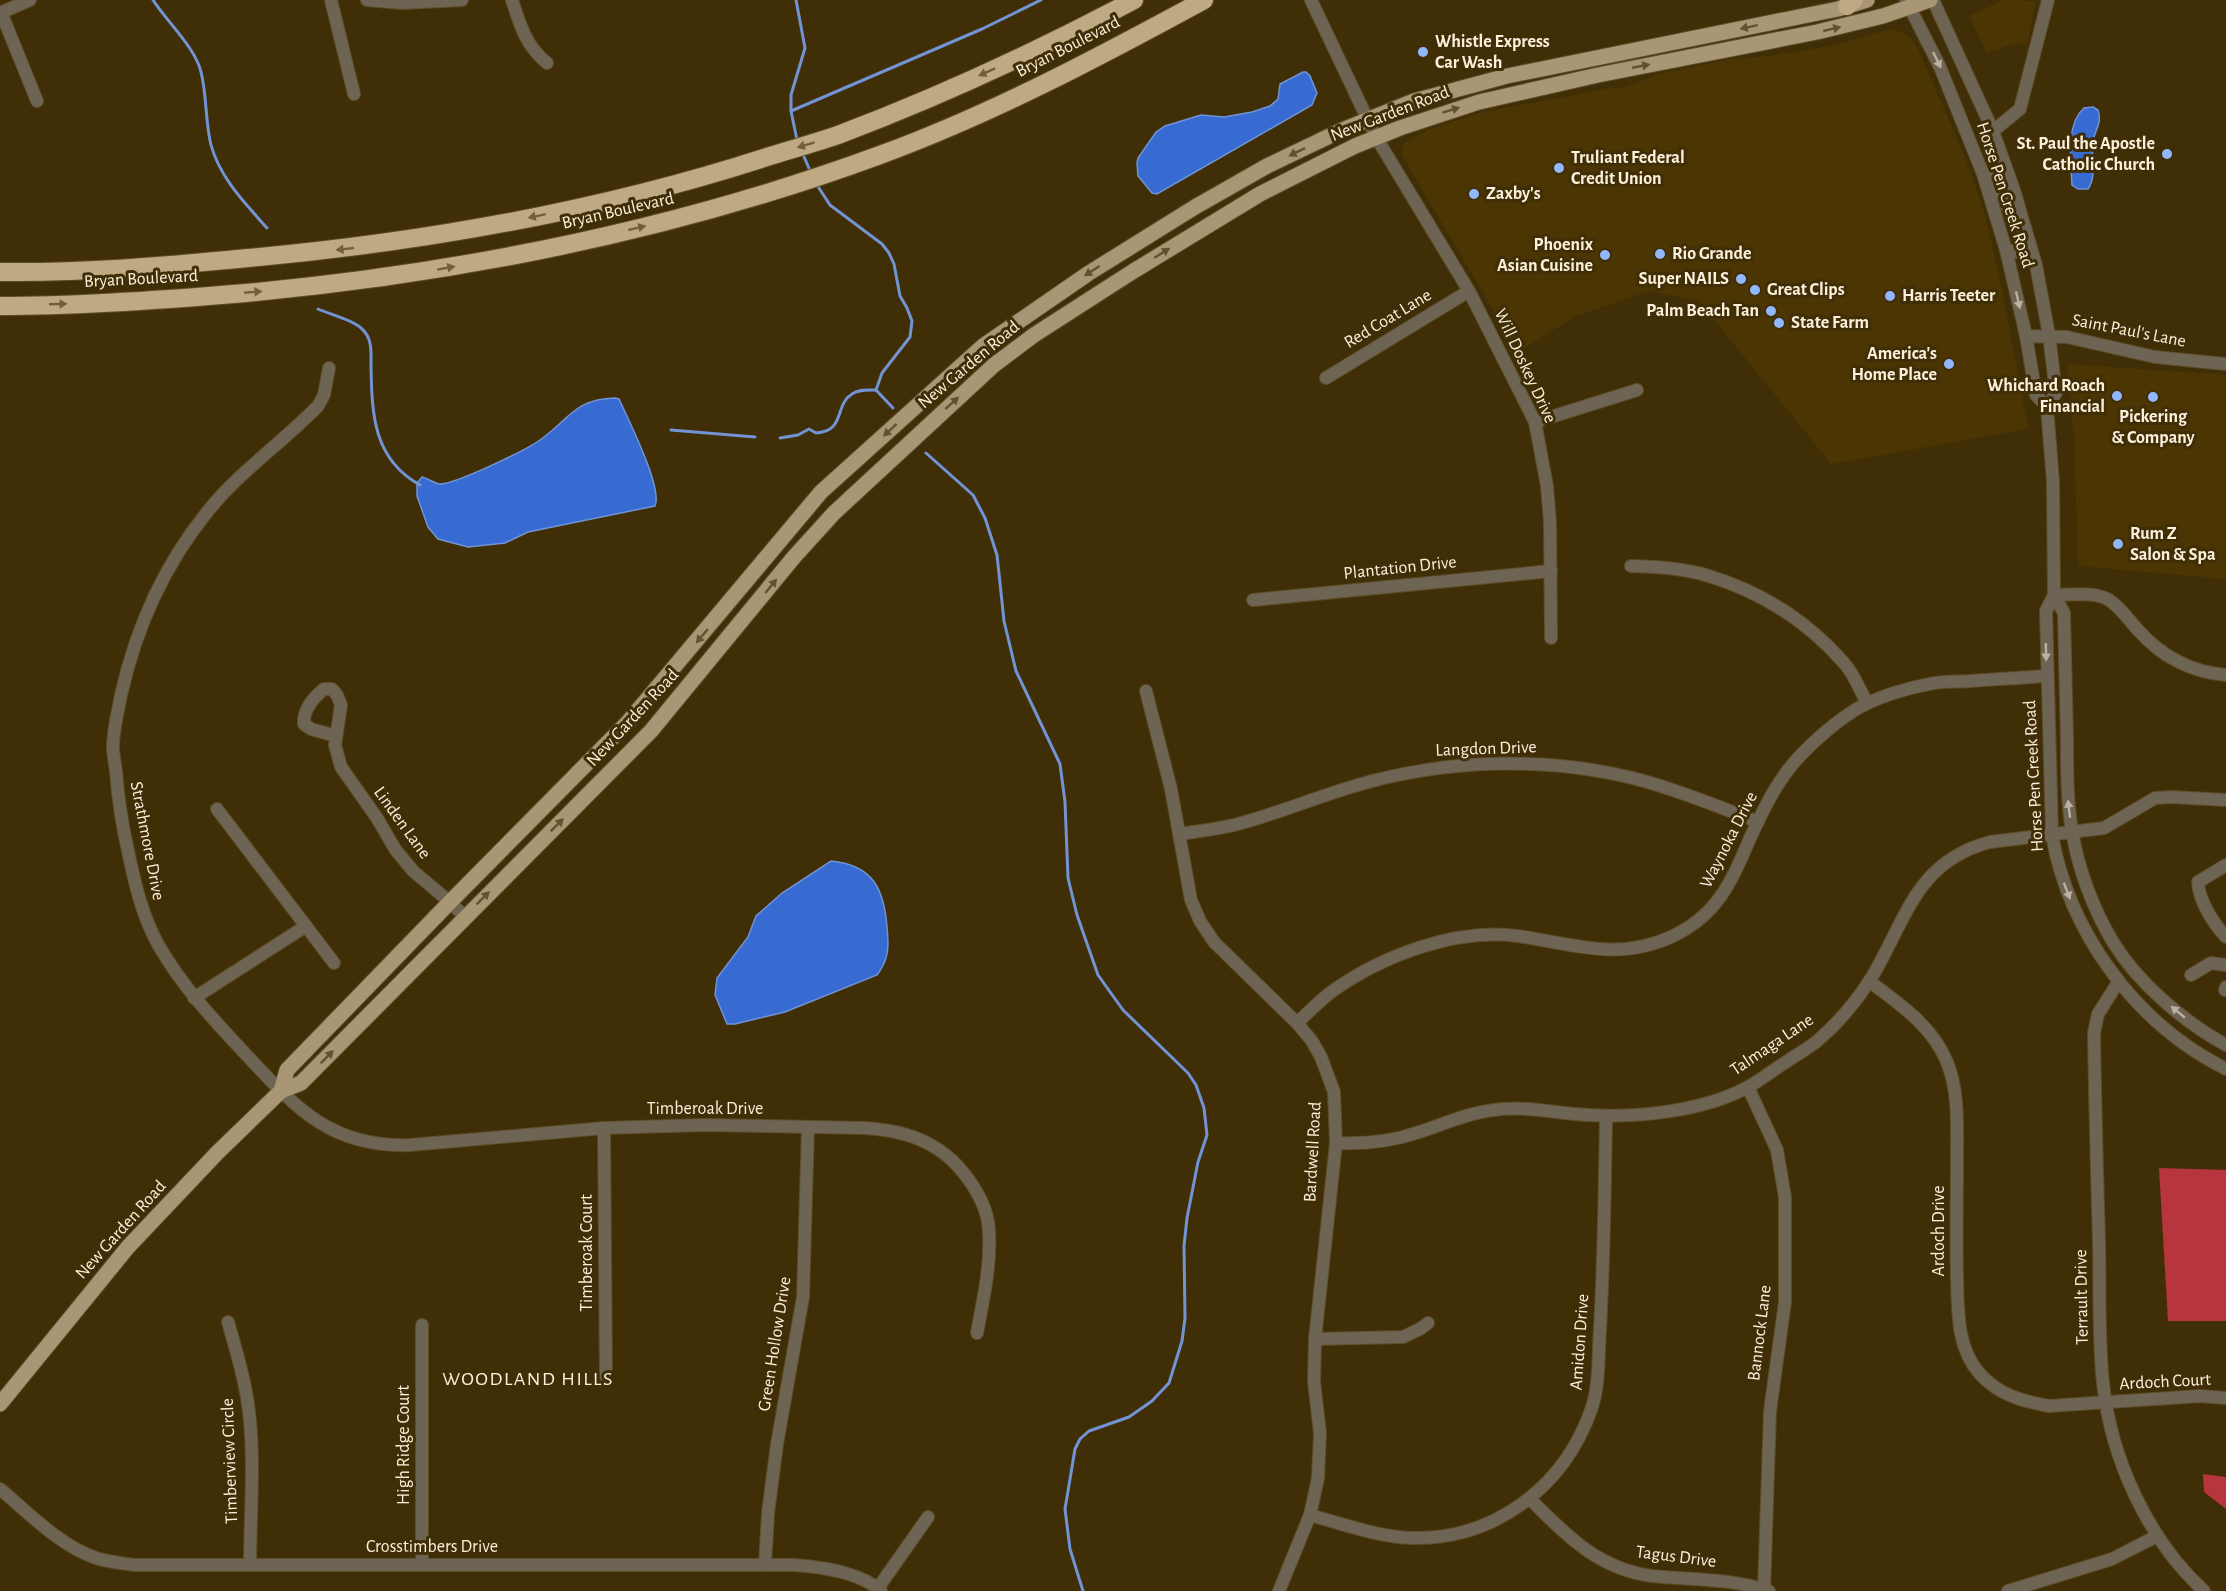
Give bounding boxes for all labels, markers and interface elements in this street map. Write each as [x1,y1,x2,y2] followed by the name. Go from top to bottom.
[1013,13,1123,81] street label: Bryan Boulevard
[1739,23,1758,32] one-way arrow
[1823,23,1842,33] one-way arrow
[1435,33,1550,72] place label: Whistle Express Car Wash
[1416,45,1430,59] marker: Whistle Express Car Wash
[1932,51,1941,68] one-way arrow
[1632,61,1651,70] one-way arrow
[978,67,995,76] one-way arrow
[1328,83,1452,145] street label: New Garden Road
[1442,105,1460,114] one-way arrow
[1973,120,2037,270] street label: Horse Pen Creek Road
[2017,135,2155,174] place label: St. Paul the Apostle Catholic Church
[797,141,815,150] one-way arrow
[1288,147,1305,156] one-way arrow
[2160,147,2174,161] marker: St. Paul the Apostle Catholic Church
[1571,149,1685,188] place label: Truliant Federal Credit Union
[1552,161,1566,175] marker: Truliant Federal Credit Union
[1486,185,1541,203] place label: Zaxby's
[1467,187,1481,201] marker: Zaxby's
[560,189,676,233] street label: Bryan Boulevard
[528,212,546,222] one-way arrow
[628,223,647,232] one-way arrow
[1497,236,1594,275] place label: Phoenix Asian Cuisine
[335,244,354,253] one-way arrow
[1672,245,1751,263] place label: Rio Grande
[1653,247,1667,261] marker: Rio Grande
[1153,248,1170,259] one-way arrow
[1598,248,1612,262] marker: Phoenix Asian Cuisine
[437,263,456,272] one-way arrow
[1084,266,1100,277] one-way arrow
[84,267,198,291] street label: Bryan Boulevard
[1638,270,1729,288] place label: Super NAILS
[1734,272,1748,286] marker: Super NAILS
[1767,281,1845,299] place label: Great Clips
[1748,283,1762,297] marker: Great Clips
[1341,286,1435,352] street label: Red Coat Lane
[244,287,263,297] one-way arrow
[1902,287,1996,305] place label: Harris Teeter
[1883,289,1897,303] marker: Harris Teeter
[2013,291,2023,309] one-way arrow
[49,300,68,309] one-way arrow
[1646,302,1759,320] place label: Palm Beach Tan
[1764,304,1778,318] marker: Palm Beach Tan
[1491,306,1559,426] street label: Will Doskey Drive
[2071,311,2187,351] street label: Saint Paul's Lane
[1791,314,1869,332] place label: State Farm
[1772,316,1786,330] marker: State Farm
[915,318,1023,412] street label: New Garden Road
[1852,345,1937,384] place label: America's Home Place
[1942,357,1956,371] marker: America's Home Place
[1987,377,2105,416] place label: Whichard Roach Financial
[2110,389,2124,403] marker: Whichard Roach Financial
[2146,390,2160,404] marker: Pickering & Company
[944,397,959,410] one-way arrow
[2111,408,2195,447] place label: Pickering & Company
[883,423,898,436] one-way arrow
[2130,525,2216,564] place label: Rum Z Salon & Spa
[2111,537,2125,551] marker: Rum Z Salon & Spa
[1342,553,1458,583] street label: Plantation Drive
[764,579,777,594] one-way arrow
[696,628,709,644] one-way arrow
[2041,642,2051,661] one-way arrow
[584,666,682,770] street label: New Garden Road
[2021,700,2047,852] street label: Horse Pen Creek Road
[1435,738,1537,760] street label: Langdon Drive
[127,780,167,902] street label: Strathmore Drive
[370,784,434,862] street label: Linden Lane
[1697,789,1761,891] street label: Waynoka Drive
[2064,799,2074,818] one-way arrow
[549,818,563,832] one-way arrow
[2062,883,2072,901] one-way arrow
[476,892,490,906] one-way arrow
[2170,1005,2186,1018] one-way arrow
[1727,1011,1817,1079] street label: Talmaga Lane
[320,1050,334,1064] one-way arrow
[647,1100,763,1118] street label: Timberoak Drive
[1301,1101,1325,1203] street label: Bardwell Road
[72,1177,170,1283] street label: New Garden Road
[1930,1186,1948,1276] street label: Ardoch Drive
[578,1194,596,1312] street label: Timberoak Court
[2072,1249,2092,1345] street label: Terrault Drive
[755,1275,795,1413] street label: Green Hollow Drive
[1745,1284,1775,1382] street label: Bannock Lane
[1568,1293,1592,1391] street label: Amidon Drive
[442,1369,614,1389] district label: WOODLAND HILLS
[2119,1371,2212,1393] street label: Ardoch Court
[395,1385,413,1505] street label: High Ridge Court
[219,1398,241,1524] street label: Timberview Circle
[366,1538,498,1556] street label: Crosstimbers Drive
[1635,1543,1717,1571] street label: Tagus Drive

